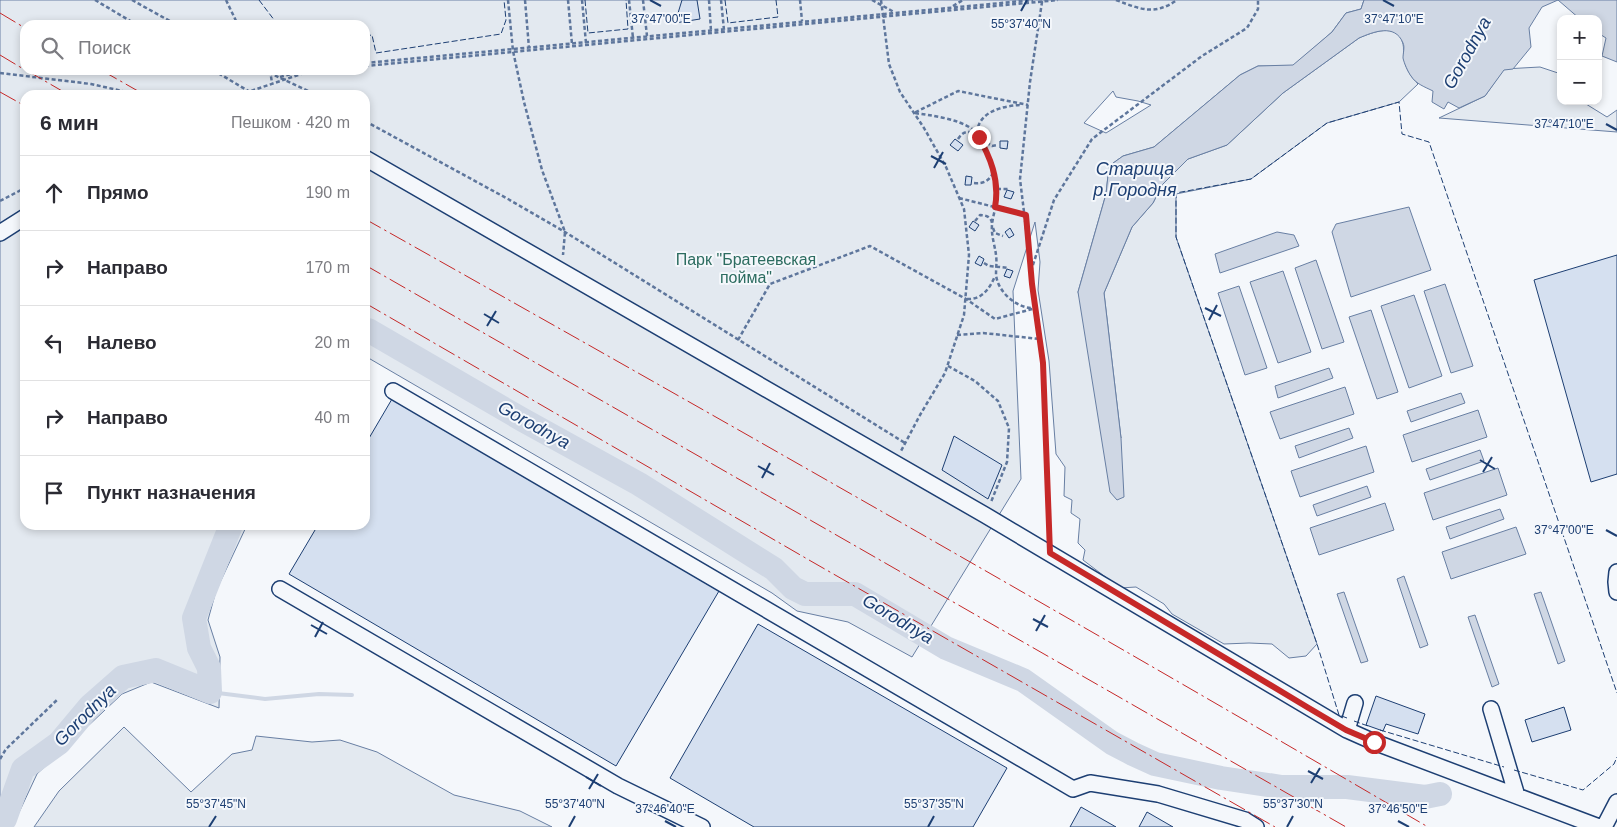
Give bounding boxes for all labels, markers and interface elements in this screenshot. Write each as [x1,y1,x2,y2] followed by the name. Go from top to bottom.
[631,12,691,26] text: 37°47'00"E
[1364,12,1424,26] text: 37°47'10"E
[1439,14,1495,92] water label: Gorodnya
[1557,15,1602,105] map controls
[1557,15,1602,60] button: +
[991,17,1051,31] text: 55°37'40"N
[20,20,370,75] search box
[38,34,66,62] icon: search
[78,37,131,58] text: Поиск
[1557,60,1602,105] button: −
[40,111,99,134] text: 6 мин
[231,114,350,131] text: Пешком · 420 m
[1534,117,1594,131] text: 37°47'10"E
[968,126,991,149] route end
[1092,159,1177,200] water label: Старица р.Городня
[40,179,68,207] icon: ahead
[87,182,149,203] text: Прямо
[306,184,350,201] text: 190 m
[676,251,816,286] park label: Парк "Братеевская пойма"
[40,254,68,282] icon: right
[87,257,168,278] text: Направо
[306,259,350,276] text: 170 m
[40,329,68,357] icon: left
[87,332,157,353] text: Налево
[314,334,350,351] text: 20 m
[495,397,573,453] water label: Gorodnya
[40,404,68,432] icon: right
[87,407,168,428] text: Направо
[314,409,350,426] text: 40 m
[40,479,68,507] icon: arrive
[87,482,256,503] text: Пункт назначения
[1534,523,1594,537] text: 37°47'00"E
[859,590,937,648] water label: Gorodnya
[50,680,120,750] water label: Gorodnya
[1363,731,1386,754] route start
[186,797,246,811] text: 55°37'45"N
[545,797,605,811] text: 55°37'40"N
[904,797,964,811] text: 55°37'35"N
[1263,797,1323,811] text: 55°37'30"N
[635,802,695,816] text: 37°46'40"E
[1368,802,1428,816] text: 37°46'50"E

